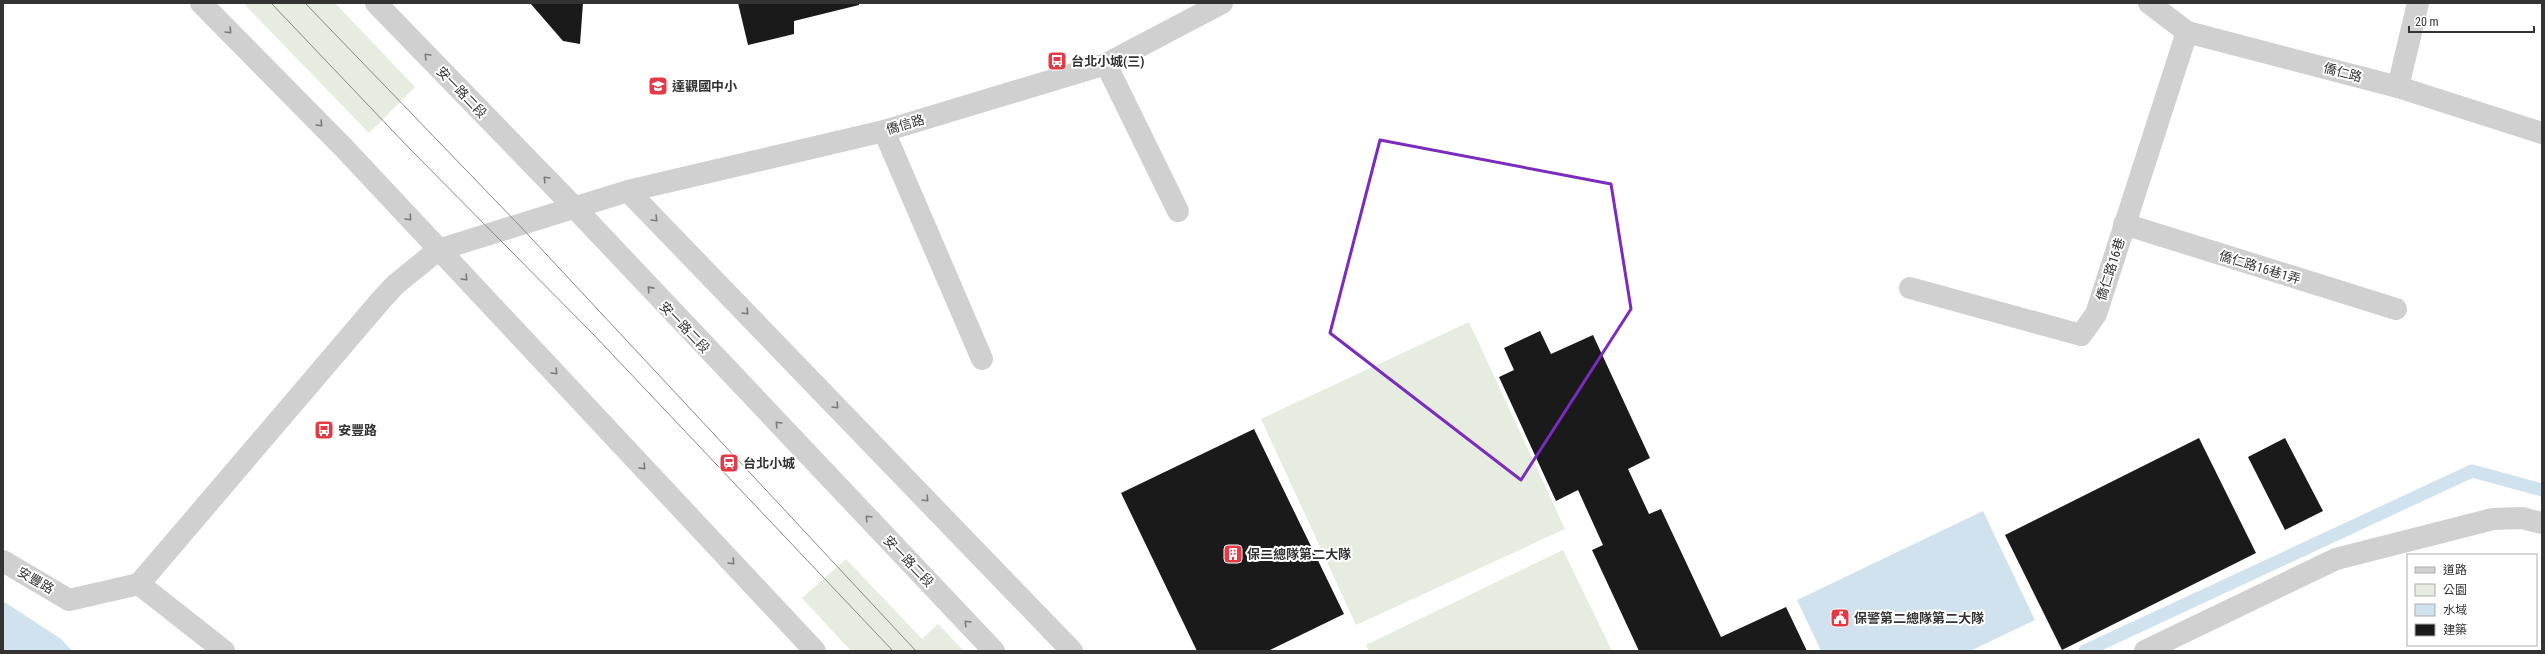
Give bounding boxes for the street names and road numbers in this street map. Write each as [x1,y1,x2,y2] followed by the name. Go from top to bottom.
[2322,60,2364,85] street label: 僑仁路
[434,64,490,121] street label: 安一路二段
[884,112,926,137] street label: 僑信路
[2093,236,2128,302] street label: 僑仁路16巷
[2217,248,2302,287] street label: 僑仁路16巷1弄
[657,299,713,356] street label: 安一路二段
[881,533,937,590] street label: 安一路二段
[15,564,56,597] street label: 安豐路

